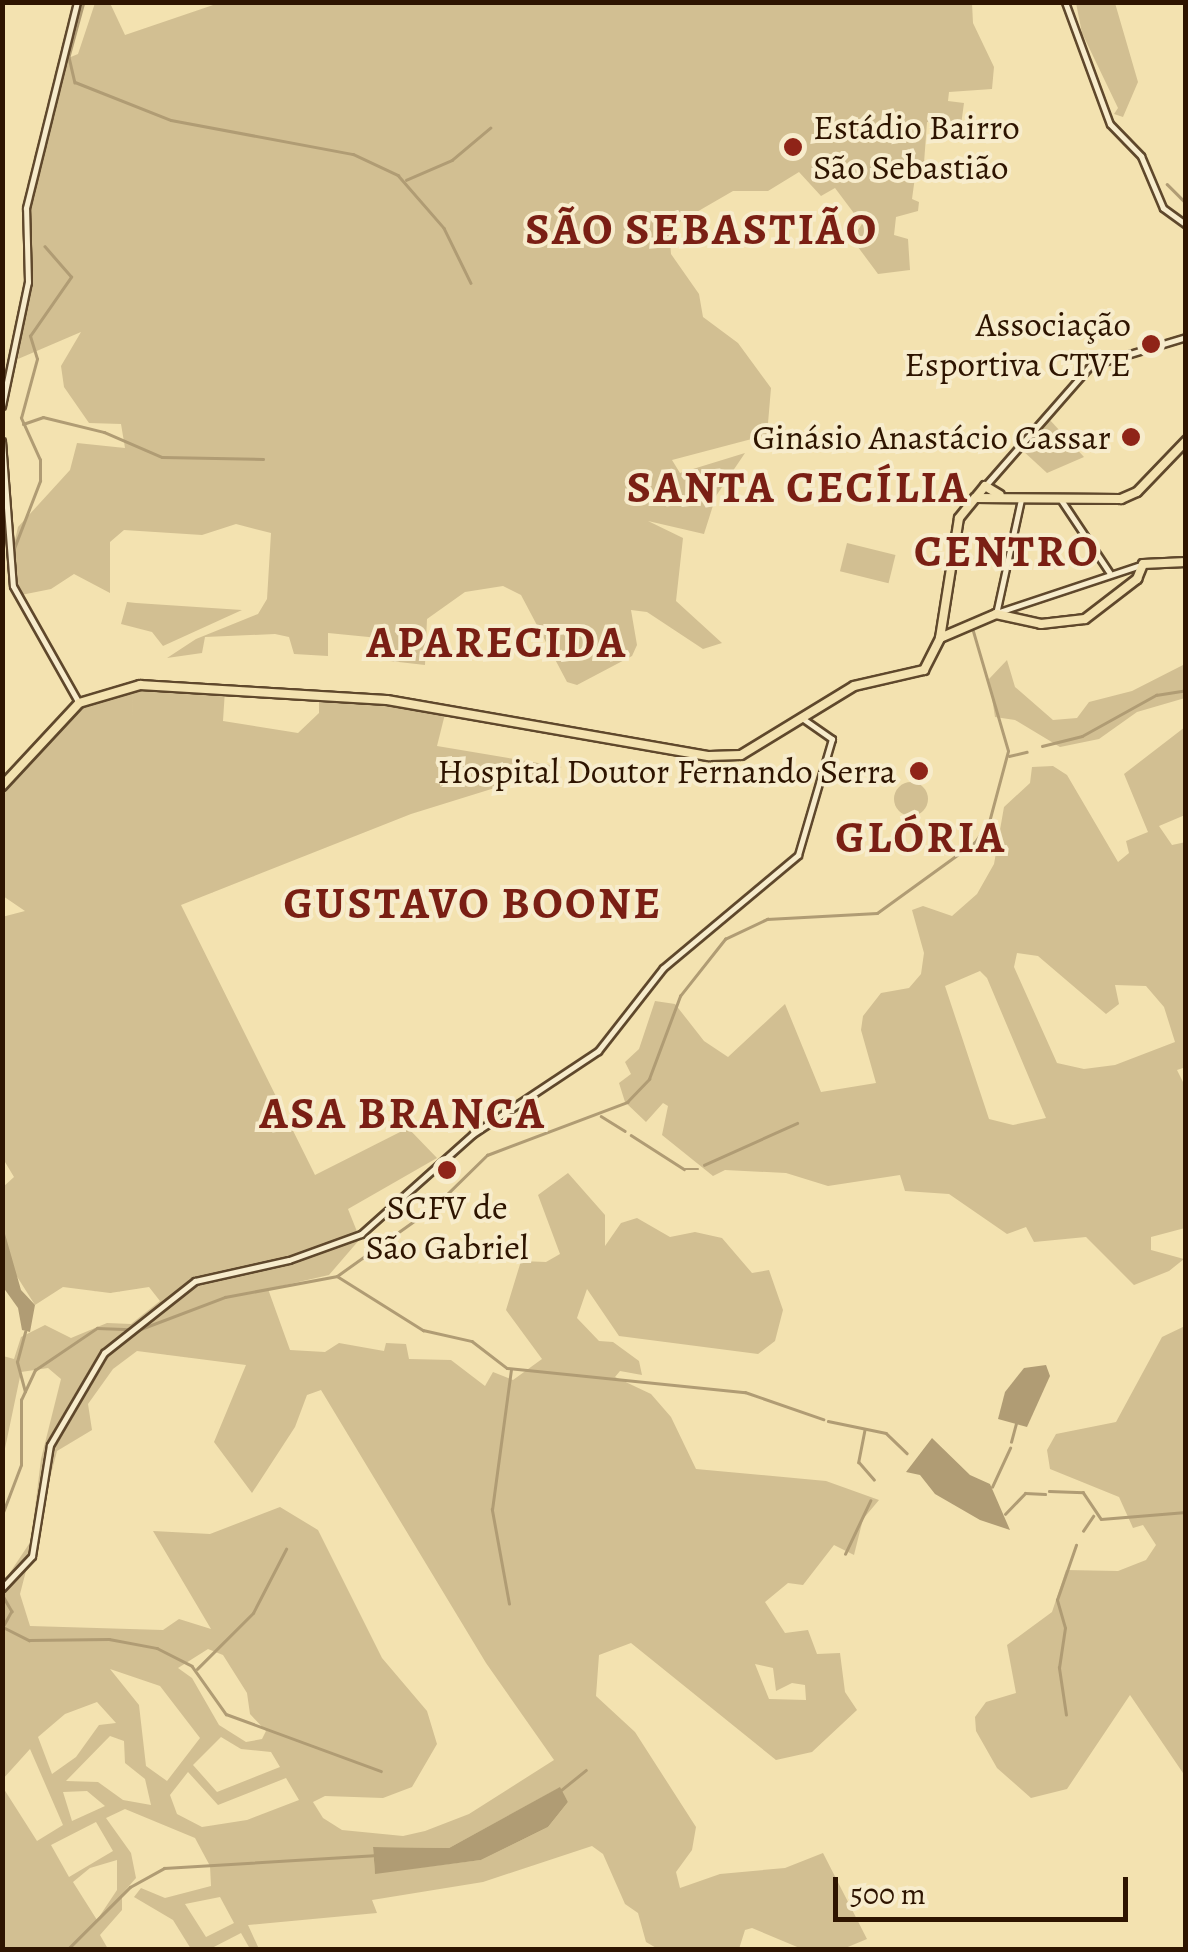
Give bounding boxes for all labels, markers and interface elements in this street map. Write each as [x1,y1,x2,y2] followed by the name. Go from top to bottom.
[813,106,1020,188] place label: Estádio Bairro São Sebastião
[782,136,804,158] marker: Estádio Bairro São Sebastião
[525,203,879,257] district label: SÃO SEBASTIÃO
[904,303,1131,385] place label: Associação Esportiva CTVE
[1140,333,1162,355] marker: Associação Esportiva CTVE
[752,416,1111,458] place label: Ginásio Anastácio Cassar
[1120,426,1142,448] marker: Ginásio Anastácio Cassar
[627,461,969,515] district label: SANTA CECÍLIA
[914,525,1100,579] district label: CENTRO
[366,616,628,670] district label: APARECIDA
[437,750,896,792] place label: Hospital Doutor Fernando Serra
[906,758,932,784] marker: Hospital Doutor Fernando Serra
[835,811,1007,865] district label: GLÓRIA
[283,877,663,931] district label: GUSTAVO BOONE
[260,1087,546,1141] district label: ASA BRANCA
[436,1159,458,1181] marker: SCFV de São Gabriel
[365,1186,529,1268] place label: SCFV de São Gabriel
[838,1857,1133,1919] scale bar
[850,1874,926,1914] text: 500 m

